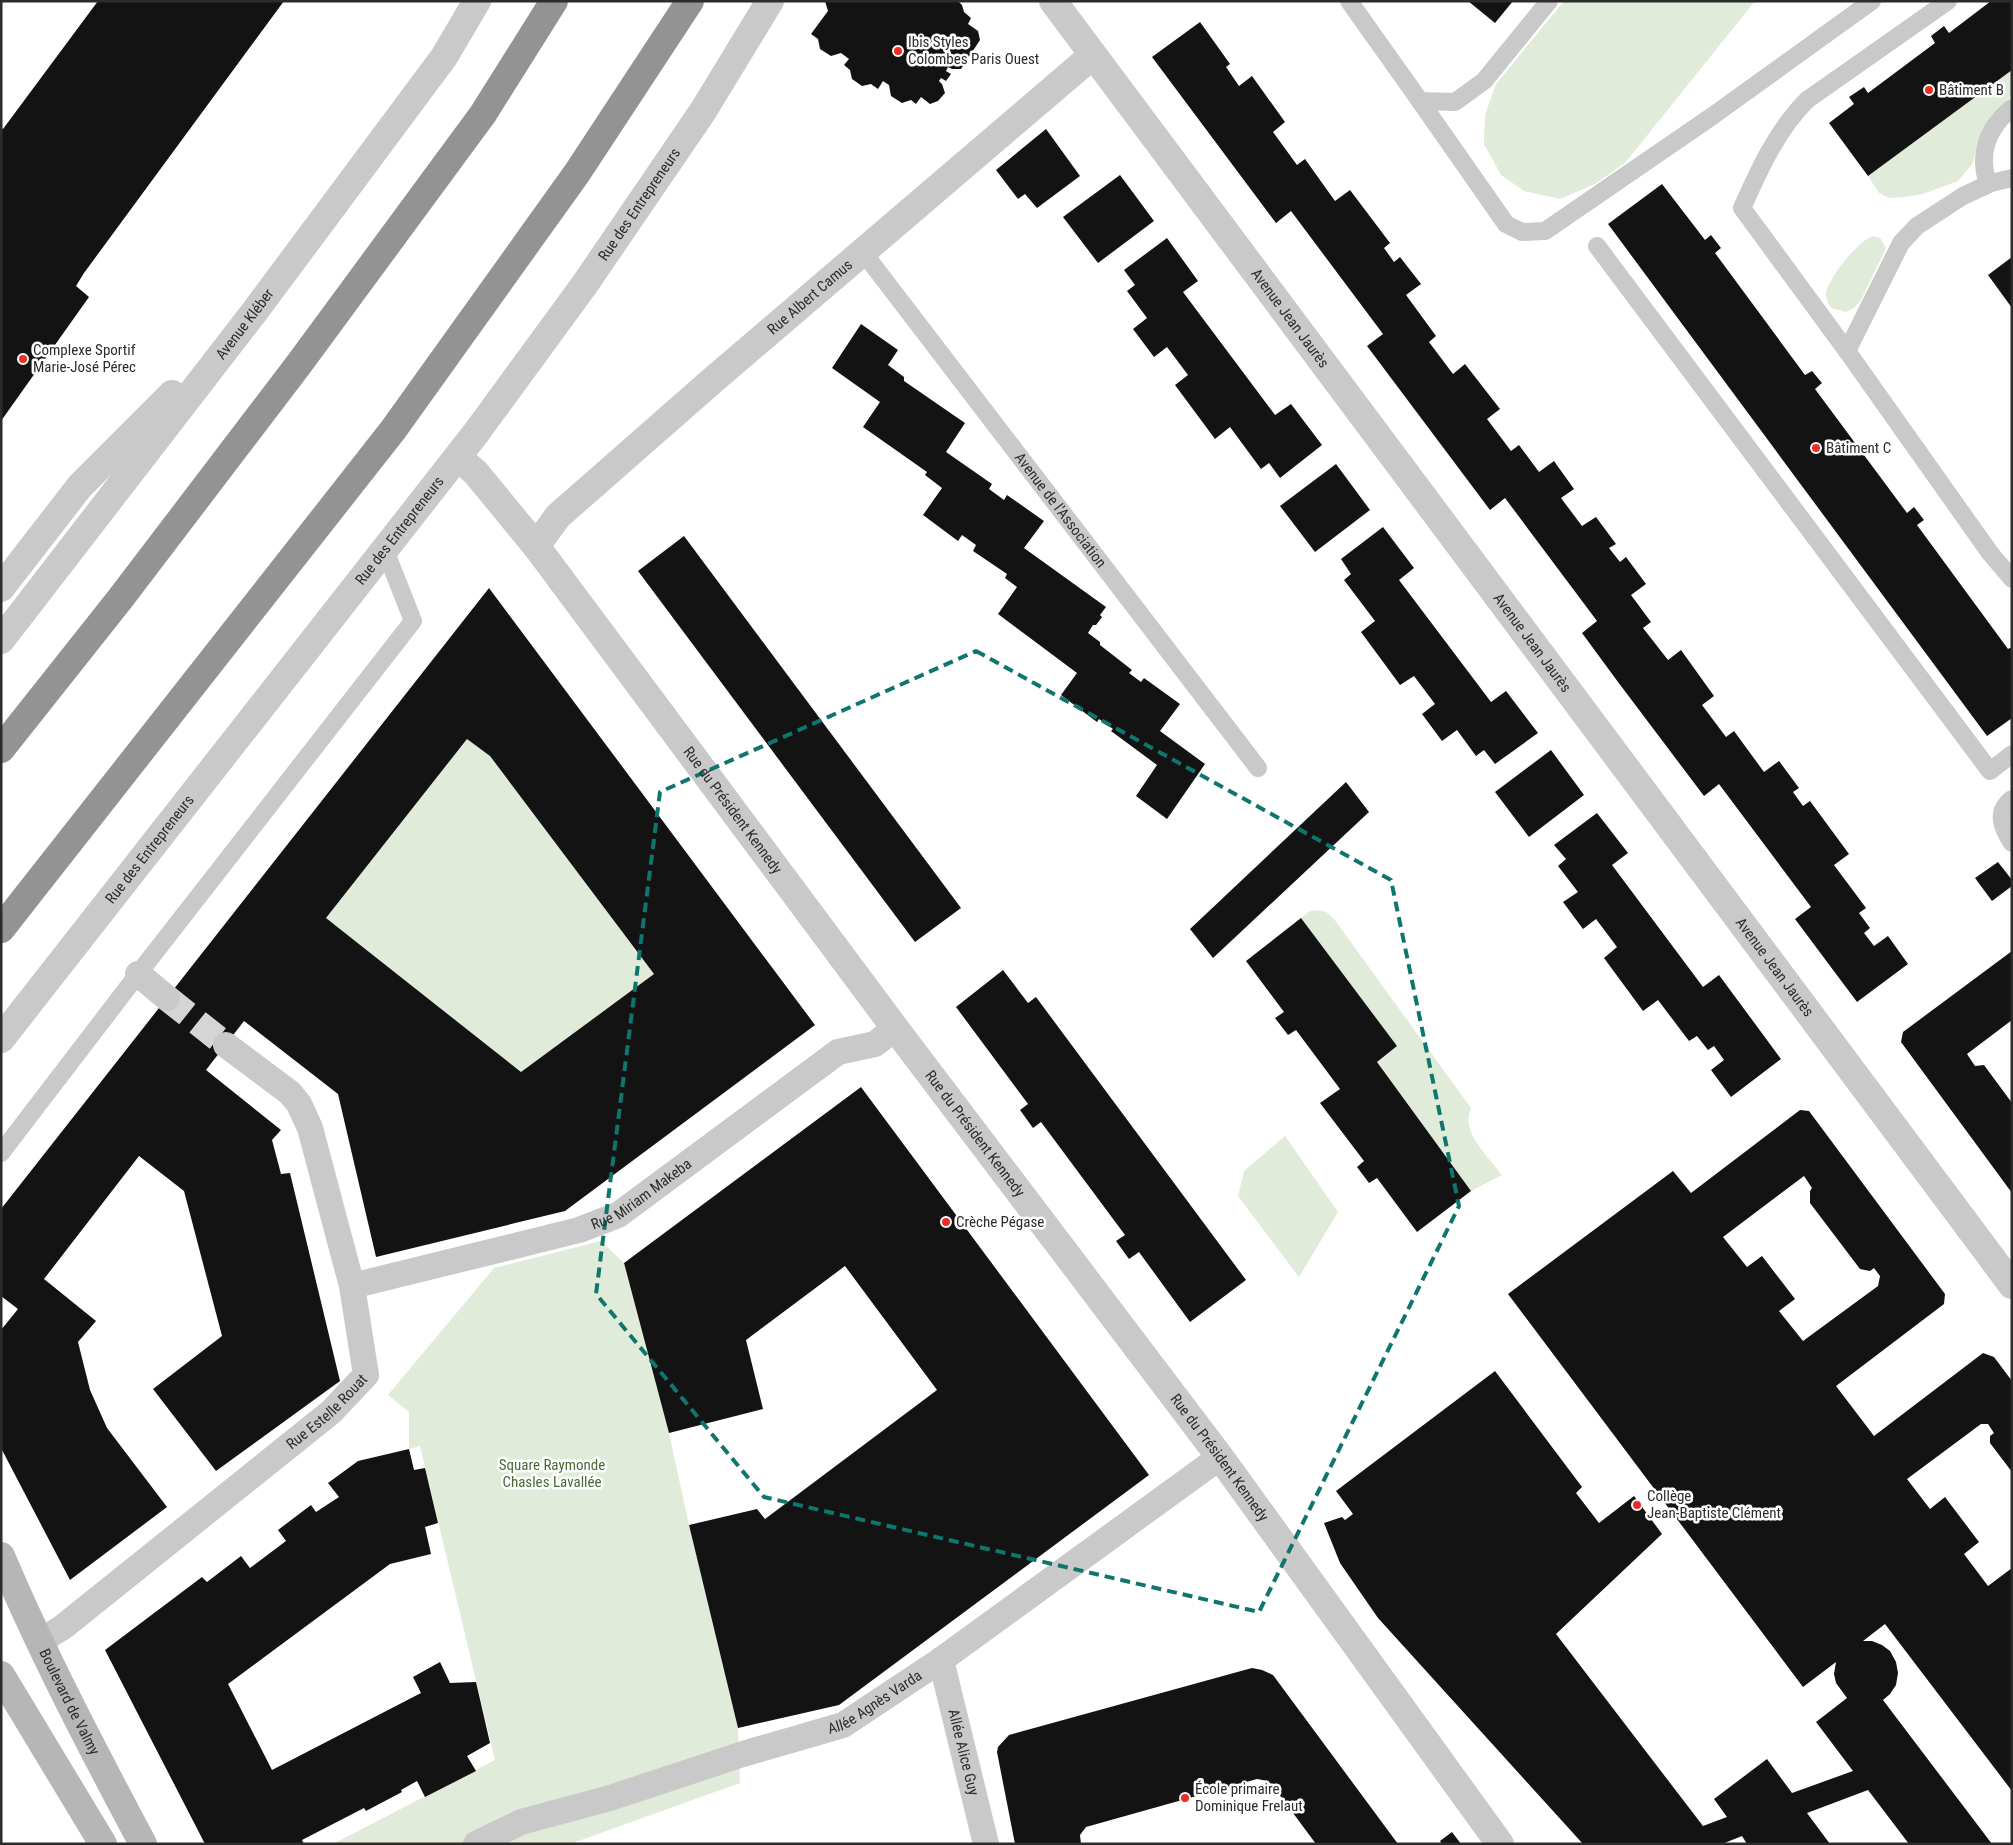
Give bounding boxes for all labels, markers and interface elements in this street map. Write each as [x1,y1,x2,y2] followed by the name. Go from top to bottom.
[908,33,1039,68] place label: Ibis Styles Colombes Paris Ouest
[892,45,904,57] marker: Ibis Styles Colombes Paris Ouest
[1939,81,2004,99] place label: Bâtiment B
[1923,84,1935,96] marker: Bâtiment B
[594,144,684,264] street label: Rue des Entrepreneurs
[764,256,856,338] street label: Rue Albert Camus
[1247,265,1333,371] street label: Avenue Jean Jaurès
[212,285,278,363] street label: Avenue Kléber
[33,341,136,376] place label: Complexe Sportif Marie-José Pérec
[17,353,29,365] marker: Complexe Sportif Marie-José Pérec
[1826,439,1891,457] place label: Bâtiment C
[1810,442,1822,454] marker: Bâtiment C
[1011,449,1110,571] street label: Avenue de l'Association
[351,473,448,588] street label: Rue des Entrepreneurs
[1490,590,1575,696] street label: Avenue Jean Jaurès
[680,743,786,877] street label: Rue du Président Kennedy
[102,791,198,907] street label: Rue des Entrepreneurs
[1732,914,1818,1020] street label: Avenue Jean Jaurès
[921,1067,1029,1200] street label: Rue du Président Kennedy
[588,1155,695,1234] street label: Rue Miriam Makeba
[956,1213,1044,1231] place label: Crèche Pégase
[940,1216,952,1228] marker: Crèche Pégase
[283,1370,371,1453] street label: Rue Estelle Rouat
[1166,1390,1273,1525] street label: Rue du Président Kennedy
[499,1456,605,1491] park label: Square Raymonde Chasles Lavallée
[1647,1487,1781,1522] place label: Collège Jean-Baptiste Clément
[1631,1499,1643,1511] marker: Collège Jean-Baptiste Clément
[35,1646,103,1758] street label: Boulevard de Valmy
[826,1666,925,1738] street label: Allée Agnès Varda
[944,1707,983,1797] street label: Allée Alice Guy
[1195,1780,1303,1815] place label: École primaire Dominique Frelaut
[1179,1792,1191,1804] marker: École primaire Dominique Frelaut

